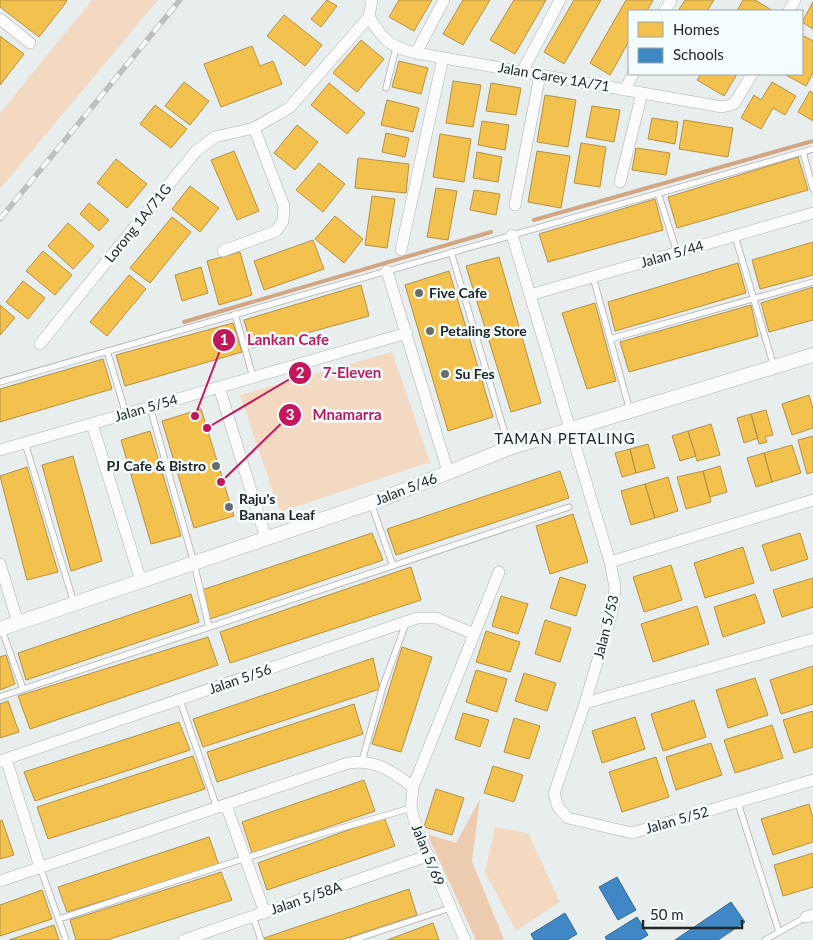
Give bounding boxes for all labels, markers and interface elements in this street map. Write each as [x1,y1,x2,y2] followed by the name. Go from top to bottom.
[628,10,803,75] legend
[673,20,719,38] text: Homes
[673,45,724,63] text: Schools
[497,58,611,95] street label: Jalan Carey 1A/71
[101,180,175,266] street label: Lorong 1A/71G
[638,236,705,271] street label: Jalan 5/44
[429,284,488,301] place label: Five Cafe
[413,287,425,299] marker: Five Cafe
[440,322,527,339] place label: Petaling Store
[211,325,339,355] callout: Lankan Cafe
[424,325,436,337] marker: Petaling Store
[220,330,228,348] text: 1
[247,330,329,348] text: Lankan Cafe
[288,358,391,388] callout: 7-Eleven
[296,363,305,381] text: 2
[323,363,381,381] text: 7-Eleven
[455,365,495,382] place label: Su Fes
[439,368,451,380] marker: Su Fes
[112,390,179,425] street label: Jalan 5/54
[277,400,391,430] callout: Mnamarra
[286,405,294,423] text: 3
[312,405,382,423] text: Mnamarra
[494,429,636,447] district label: TAMAN PETALING
[106,457,206,474] place label: PJ Cafe & Bistro
[210,460,222,472] marker: PJ Cafe & Bistro
[372,469,439,508] street label: Jalan 5/46
[239,490,315,523] place label: Raju's Banana Leaf
[223,501,235,513] marker: Raju's Banana Leaf
[589,593,622,660] street label: Jalan 5/53
[206,660,273,697] street label: Jalan 5/56
[643,802,710,837] street label: Jalan 5/52
[408,822,449,888] street label: Jalan 5/69
[268,877,344,918] street label: Jalan 5/58A
[643,898,742,930] scale bar
[650,905,684,923] text: 50 m

